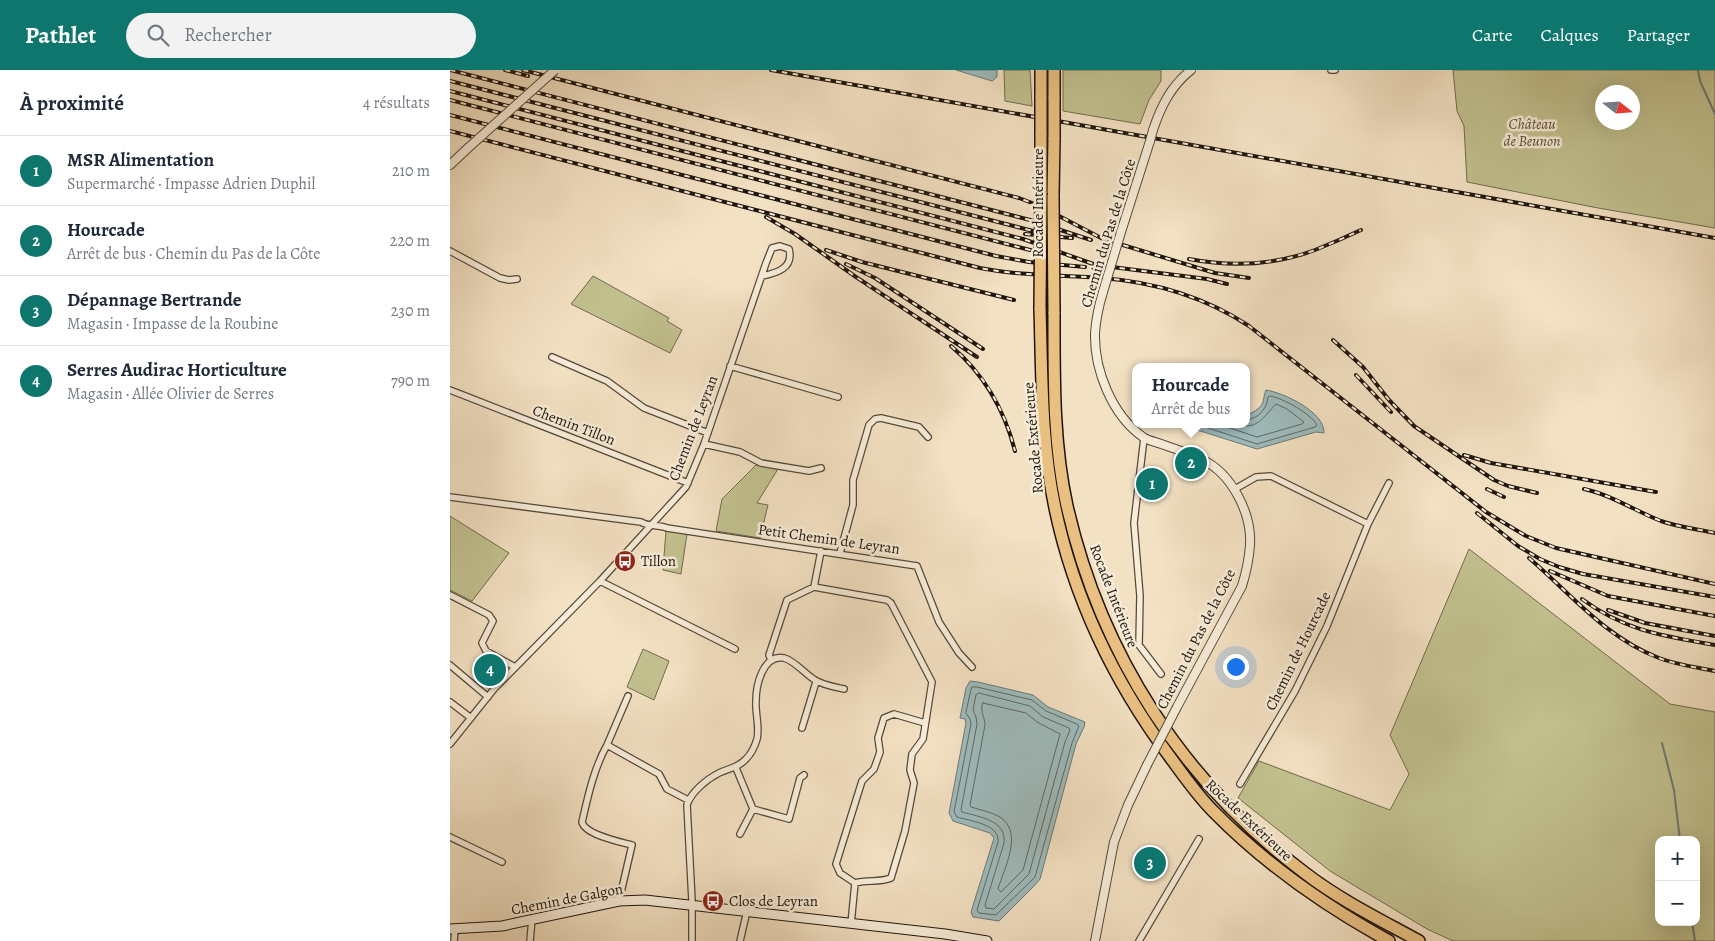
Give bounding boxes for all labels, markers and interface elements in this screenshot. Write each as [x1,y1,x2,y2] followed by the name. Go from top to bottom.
[126,13,476,58] search box
[25,19,96,51] text: Pathlet
[144,21,172,49] icon: search
[184,22,272,48] text: Rechercher
[1472,23,1512,47] text: Carte
[1540,23,1599,47] text: Calques
[1627,23,1690,47] text: Partager
[1595,85,1640,130] north arrow
[20,89,124,117] text: À proximité
[363,92,430,114] text: 4 résultats
[1504,114,1560,151] park label: Château de Beunon
[67,147,214,173] text: MSR Alimentation
[1028,148,1048,258] street label: Rocade Intérieure
[1076,156,1140,310] street label: Chemin du Pas de la Côte
[33,160,39,182] text: 1
[392,160,430,182] text: 210 m
[67,173,315,195] text: Supermarché · Impasse Adrien Duphil
[67,217,145,243] text: Hourcade
[32,230,40,252] text: 2
[390,230,430,252] text: 220 m
[67,243,320,265] text: Arrêt de bus · Chemin du Pas de la Côte
[67,287,242,313] text: Dépannage Bertrande
[33,300,39,322] text: 3
[391,300,430,322] text: 230 m
[67,313,278,335] text: Magasin · Impasse de la Roubine
[67,357,287,383] text: Serres Audirac Horticulture
[1132,363,1250,428] popup
[32,370,40,392] text: 4
[391,370,430,392] text: 790 m
[664,372,722,484] street label: Chemin de Leyran
[1152,372,1229,398] text: Hourcade
[1018,381,1048,495] street label: Rocade Extérieure
[67,383,274,405] text: Magasin · Allée Olivier de Serres
[1152,398,1230,420] text: Arrêt de bus
[530,400,618,450] street label: Chemin Tillon
[1175,444,1207,482] pin: 2
[1136,465,1168,503] pin: 1
[757,519,901,559] street label: Petit Chemin de Leyran
[1085,541,1143,651] street label: Rocade Intérieure
[613,549,637,573] bus stop icon: Tillon
[641,551,676,571] place label: Tillon
[1152,565,1240,712] street label: Chemin du Pas de la Côte
[1261,588,1336,714] street label: Chemin de Hourcade
[474,651,506,689] pin: 4
[1223,654,1249,680] your location
[1201,775,1297,866] street label: Rocade Extérieure
[1655,836,1700,926] map controls
[1655,836,1700,881] button: +
[1134,844,1166,882] pin: 3
[509,878,625,920] street label: Chemin de Galgon
[1655,881,1700,926] button: −
[701,889,725,913] bus stop icon: Clos de Leyran
[729,891,818,911] place label: Clos de Leyran

